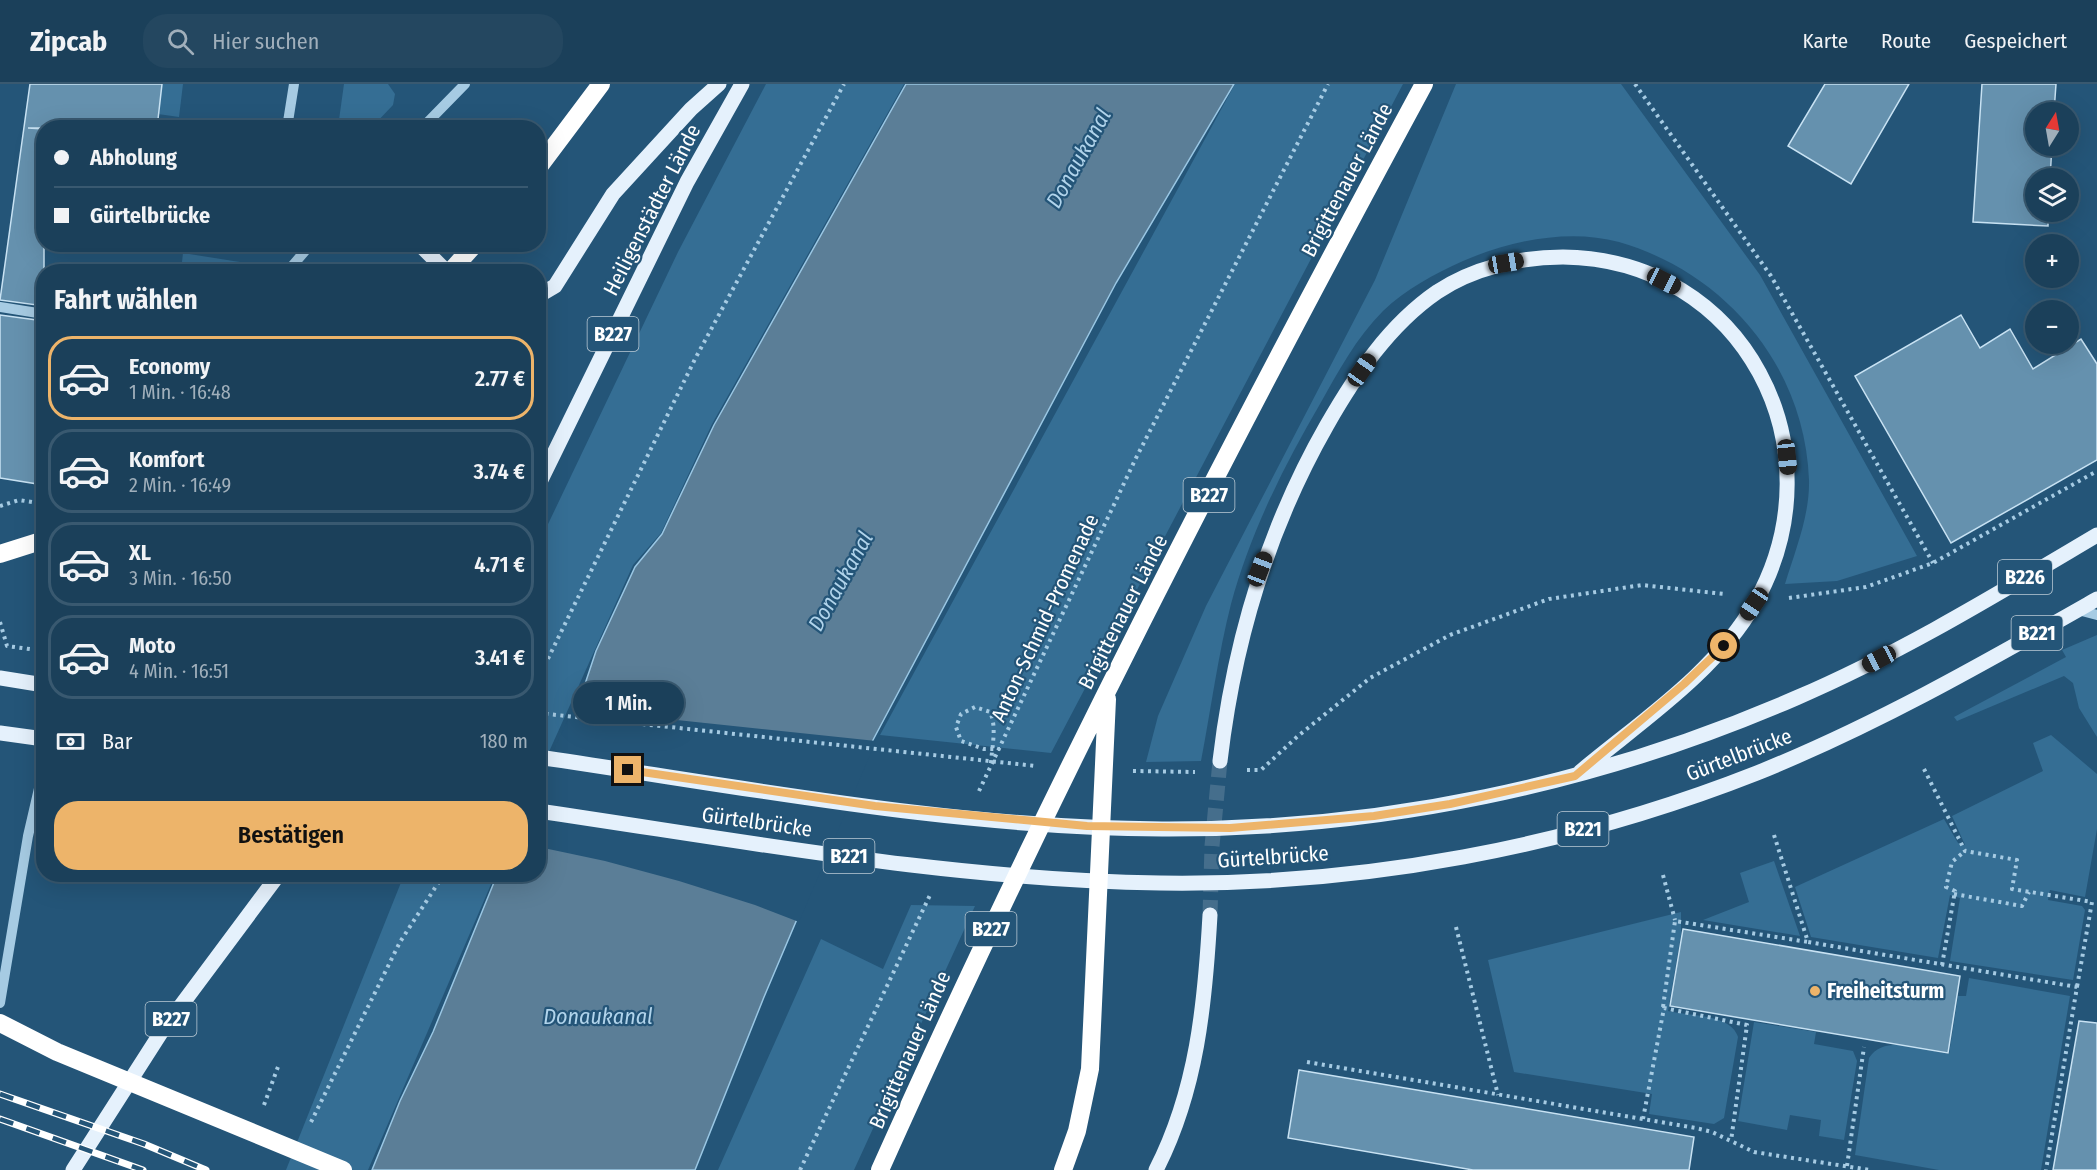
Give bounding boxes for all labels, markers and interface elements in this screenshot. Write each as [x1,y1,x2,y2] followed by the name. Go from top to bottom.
[143,14,563,68] search box
[30,25,107,58] text: Zipcab
[164,25,197,58] icon: search
[212,28,319,55] text: Hier suchen
[1803,28,1848,54] text: Karte
[1881,28,1931,54] text: Route
[1964,28,2067,54] text: Gespeichert
[1296,99,1398,261] street label: Brigittenauer Lände
[2025,102,2079,156] north arrow
[2025,102,2079,354] map controls
[1040,104,1117,213] water label: Donaukanal
[598,120,706,300] street label: Heiligenstädter Lände
[90,144,177,171] text: Abholung
[2025,168,2079,222] button: layers
[90,202,210,229] text: Gürtelbrücke
[2025,234,2079,288] button: +
[1487,251,1525,275] car
[1644,265,1684,297] car
[54,284,198,316] text: Fahrt wählen
[2025,300,2079,354] button: −
[588,317,638,351] road number: B227
[1344,350,1380,390] car
[57,351,111,405] icon: car
[129,353,210,380] text: Economy
[475,365,525,392] text: 2.77 €
[129,380,231,404] text: 1 Min. · 16:48
[1776,438,1798,476] car
[57,444,111,498] icon: car
[129,446,204,473] text: Komfort
[474,458,525,485] text: 3.74 €
[129,473,231,497] text: 2 Min. · 16:49
[1184,478,1234,512] road number: B227
[985,510,1105,726] street label: Anton-Schmid-Promenade
[802,527,879,636] water label: Donaukanal
[1073,530,1173,694] street label: Brigittenauer Lände
[57,537,111,591] icon: car
[129,539,151,566] text: XL
[1245,549,1275,589] car
[474,551,525,578] text: 4.71 €
[1998,560,2052,594] road number: B226
[129,566,232,590] text: 3 Min. · 16:50
[1736,584,1772,624] car
[2012,616,2062,650] road number: B221
[57,630,111,684] icon: car
[129,632,176,659] text: Moto
[1710,632,1737,659] route start
[1859,643,1899,675] car
[475,644,525,671] text: 3.41 €
[129,659,229,683] text: 4 Min. · 16:51
[572,683,684,725] callout: 1 Min.
[605,691,652,715] text: 1 Min.
[1682,723,1796,787] street label: Gürtelbrücke
[54,725,87,758] icon: cash
[102,728,133,755] text: Bar
[480,729,528,753] text: 180 m
[614,756,641,783] route end
[54,801,528,870] button: Bestätigen
[700,801,814,843] street label: Gürtelbrücke
[1558,812,1608,846] road number: B221
[824,839,874,873] road number: B221
[1217,840,1329,874] street label: Gürtelbrücke
[966,912,1016,946] road number: B227
[864,967,956,1133] street label: Brigittenauer Lände
[1827,978,1944,1004] place label: Freiheitsturm
[1808,984,1822,998] marker: Freiheitsturm
[146,1002,196,1036] road number: B227
[543,1003,653,1030] water label: Donaukanal

